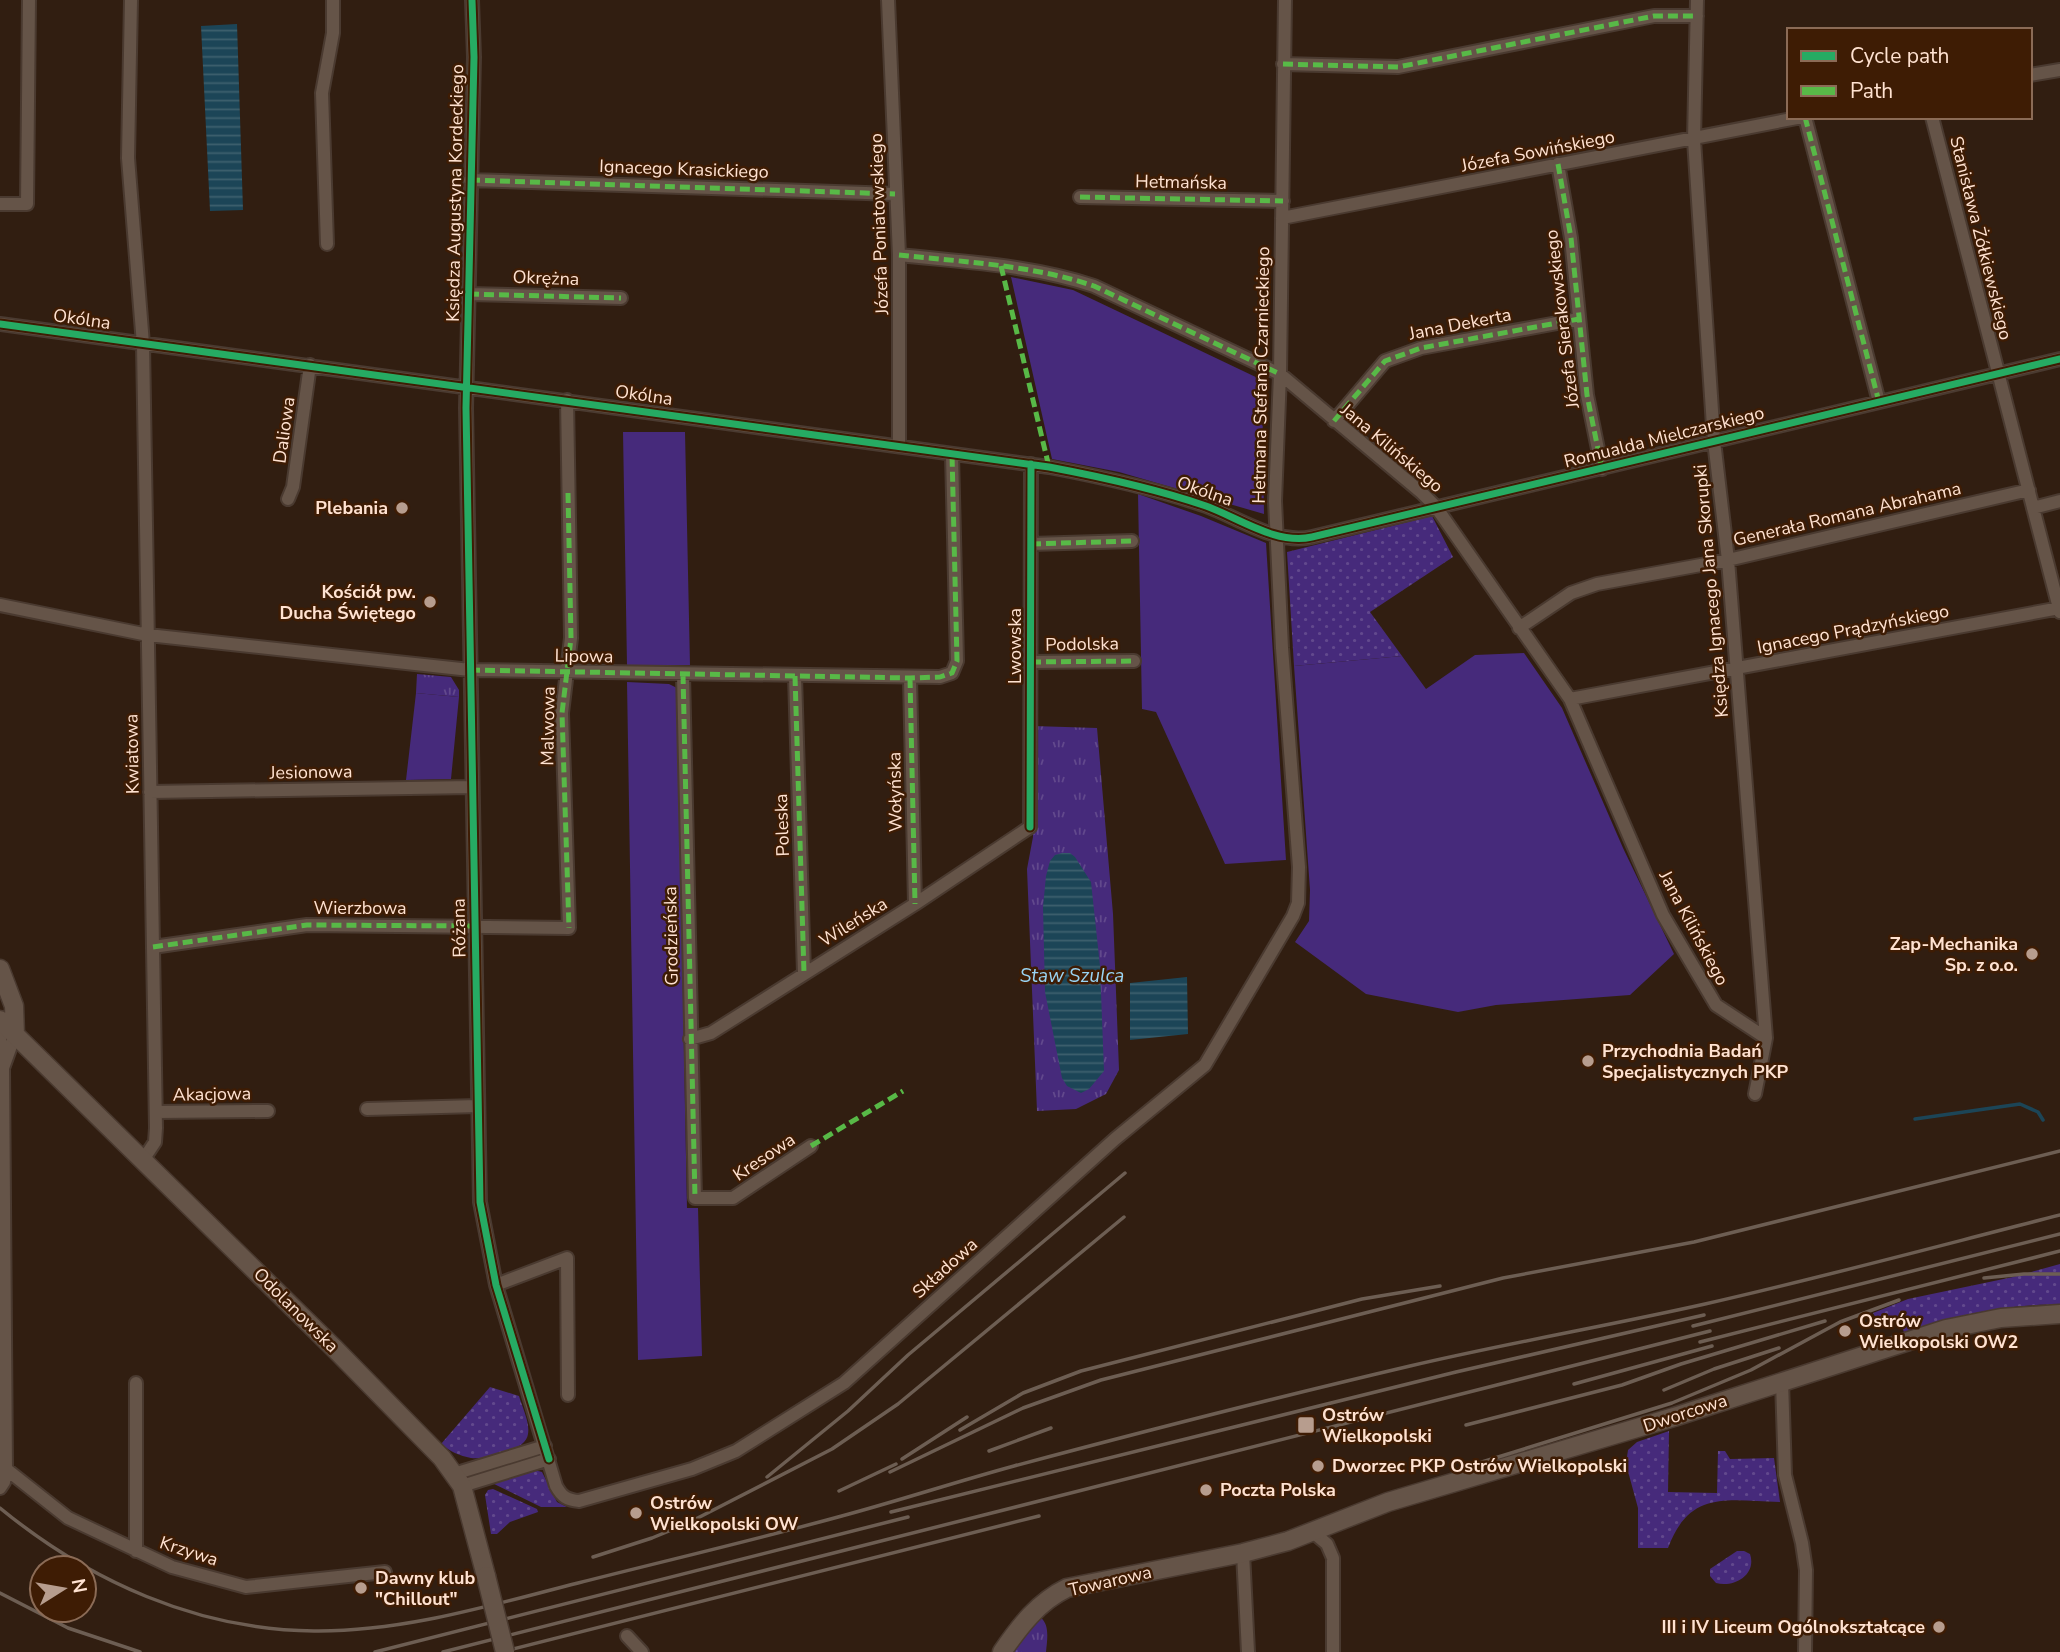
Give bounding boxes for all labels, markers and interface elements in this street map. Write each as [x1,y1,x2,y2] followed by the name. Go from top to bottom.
[1787,28,2032,119] legend
[1850,42,1949,70] text: Cycle path
[441,64,469,322] street label: Księdza Augustyna Kordeckiego
[1850,77,1893,105] text: Path
[1458,124,1617,178] street label: Józefa Sowińskiego
[864,133,894,316] street label: Józefa Poniatowskiego
[1944,134,2018,342] street label: Stanisława Żółkiewskiego
[599,154,769,184] street label: Ignacego Krasickiego
[1135,169,1227,195] street label: Hetmańska
[1539,228,1585,411] street label: Józefa Sierakowskiego
[1247,246,1275,504] street label: Hetmana Stefana Czarnieckiego
[512,265,580,291] street label: Okrężna
[1406,302,1513,346] street label: Jana Dekerta
[52,303,112,335] street label: Okólna
[614,379,674,411] street label: Okólna
[267,395,301,465] street label: Daliowa
[1335,397,1448,498] street label: Jana Kilińskiego
[1561,400,1767,474] street label: Romualda Mielczarskiego
[1688,463,1734,719] street label: Księdza Ignacego Jana Skorupki
[1174,470,1236,512] street label: Okólna
[1731,476,1963,552] street label: Generała Romana Abrahama
[315,496,388,520] place label: Plebania
[394,500,410,516] marker: Plebania
[279,580,416,625] place label: Kościół pw. Ducha Świętego
[422,594,438,610] marker: Kościół pw. Ducha Świętego
[1755,599,1951,659] street label: Ignacego Prądzyńskiego
[1003,608,1027,684] street label: Lwowska
[1045,631,1119,657] street label: Podolska
[554,643,614,669] street label: Lipowa
[535,686,561,766] street label: Malwowa
[119,714,145,794] street label: Kwiatowa
[882,752,908,832] street label: Wołyńska
[268,759,353,785] street label: Jesionowa
[769,793,795,857] street label: Poleska
[1653,865,1734,990] street label: Jana Kilińskiego
[658,886,684,986] street label: Grodzieńska
[814,892,892,952] street label: Wileńska
[313,896,407,920] street label: Wierzbowa
[446,898,472,958] street label: Różana
[1890,932,2018,977] place label: Zap-Mechanika Sp. z o.o.
[2024,946,2040,962] marker: Zap-Mechanika Sp. z o.o.
[1020,963,1124,989] water label: Staw Szulca
[1602,1039,1789,1084] place label: Przychodnia Badań Specjalistycznych PKP
[1580,1053,1596,1069] marker: Przychodnia Badań Specjalistycznych PKP
[173,1081,251,1107] street label: Akacjowa
[728,1127,800,1187] street label: Kresowa
[907,1232,983,1304] street label: Składowa
[248,1262,344,1358] street label: Odolanowska
[1859,1309,2018,1354] place label: Ostrów Wielkopolski OW2
[1837,1323,1853,1339] marker: Ostrów Wielkopolski OW2
[1640,1388,1730,1438] street label: Dworcowa
[1322,1403,1432,1448] place label: Ostrów Wielkopolski
[1296,1415,1316,1435] marker: Ostrów Wielkopolski
[1332,1454,1627,1478] place label: Dworzec PKP Ostrów Wielkopolski
[1310,1458,1326,1474] marker: Dworzec PKP Ostrów Wielkopolski
[1220,1478,1336,1502] place label: Poczta Polska
[1198,1482,1214,1498] marker: Poczta Polska
[650,1491,799,1536] place label: Ostrów Wielkopolski OW
[628,1505,644,1521] marker: Ostrów Wielkopolski OW
[157,1530,221,1572] street label: Krzywa
[28,1554,98,1624] north arrow
[1066,1560,1154,1602] street label: Towarowa
[375,1566,475,1611] place label: Dawny klub "Chillout"
[65,1576,93,1595] text: N
[353,1580,369,1596] marker: Dawny klub "Chillout"
[1661,1615,1925,1639] place label: III i IV Liceum Ogólnokształcące
[1931,1619,1947,1635] marker: III i IV Liceum Ogólnokształcące

